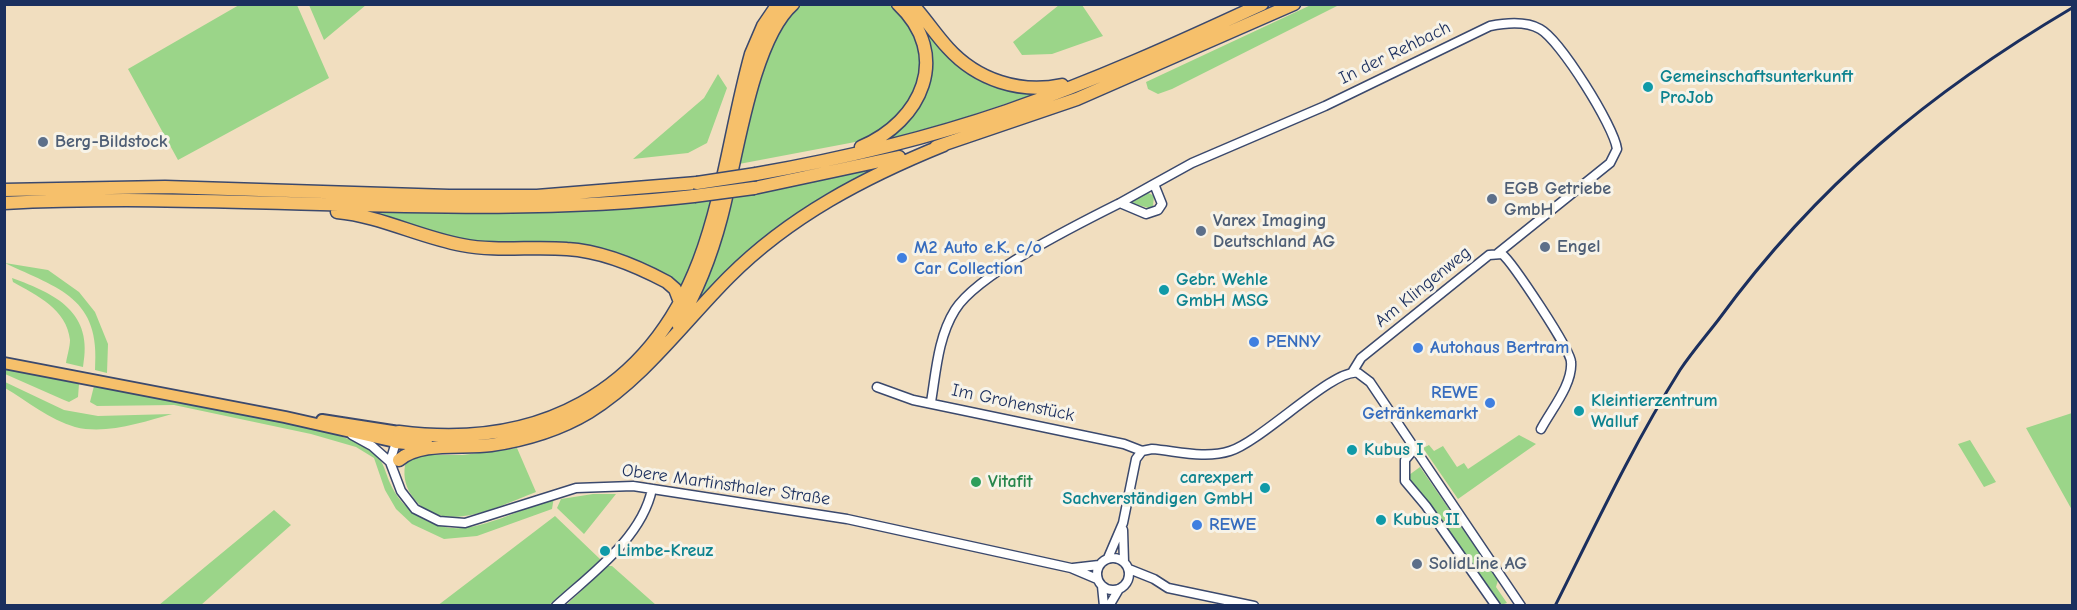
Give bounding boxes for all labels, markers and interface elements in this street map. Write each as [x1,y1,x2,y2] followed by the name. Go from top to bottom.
[1336,17,1454,89] street label: In der Rehbach
[1660,66,1853,109] place label: Gemeinschaftsunterkunft ProJob
[1641,80,1655,94] marker: Gemeinschaftsunterkunft ProJob
[55,131,167,153] place label: Berg-Bildstock
[36,135,50,149] marker: Berg-Bildstock
[1504,178,1611,220] place label: EGB Getriebe GmbH
[1485,192,1499,206] marker: EGB Getriebe GmbH
[1213,210,1335,252] place label: Varex Imaging Deutschland AG
[1194,224,1208,238] marker: Varex Imaging Deutschland AG
[1557,236,1600,258] place label: Engel
[914,237,1042,280] place label: M2 Auto e.K. c/o Car Collection
[1538,240,1552,254] marker: Engel
[1371,242,1475,332] street label: Am Klingenweg
[895,251,909,265] marker: M2 Auto e.K. c/o Car Collection
[1176,269,1269,312] place label: Gebr. Wehle GmbH MSG
[1157,283,1171,297] marker: Gebr. Wehle GmbH MSG
[1266,331,1321,353] place label: PENNY
[1247,335,1261,349] marker: PENNY
[1430,337,1569,359] place label: Autohaus Bertram
[1411,341,1425,355] marker: Autohaus Bertram
[950,379,1076,427] street label: Im Grohenstück
[1362,382,1478,424] place label: REWE Getränkemarkt
[1591,390,1718,432] place label: Kleintierzentrum Walluf
[1483,396,1497,410] marker: REWE Getränkemarkt
[1572,404,1586,418] marker: Kleintierzentrum Walluf
[1364,439,1424,461] place label: Kubus I
[1345,443,1359,457] marker: Kubus I
[620,460,832,510] street label: Obere Martinsthaler Straße
[1063,467,1253,510] place label: carexpert Sachverständigen GmbH
[988,471,1033,493] place label: Vitafit
[969,475,983,489] marker: Vitafit
[1258,481,1272,495] marker: carexpert Sachverständigen GmbH
[1393,509,1460,531] place label: Kubus II
[1374,513,1388,527] marker: Kubus II
[1209,514,1256,536] place label: REWE
[1190,518,1204,532] marker: REWE
[617,540,713,562] place label: Limbe-Kreuz
[598,544,612,558] marker: Limbe-Kreuz
[1429,553,1527,575] place label: SolidLine AG
[1410,557,1424,571] marker: SolidLine AG

